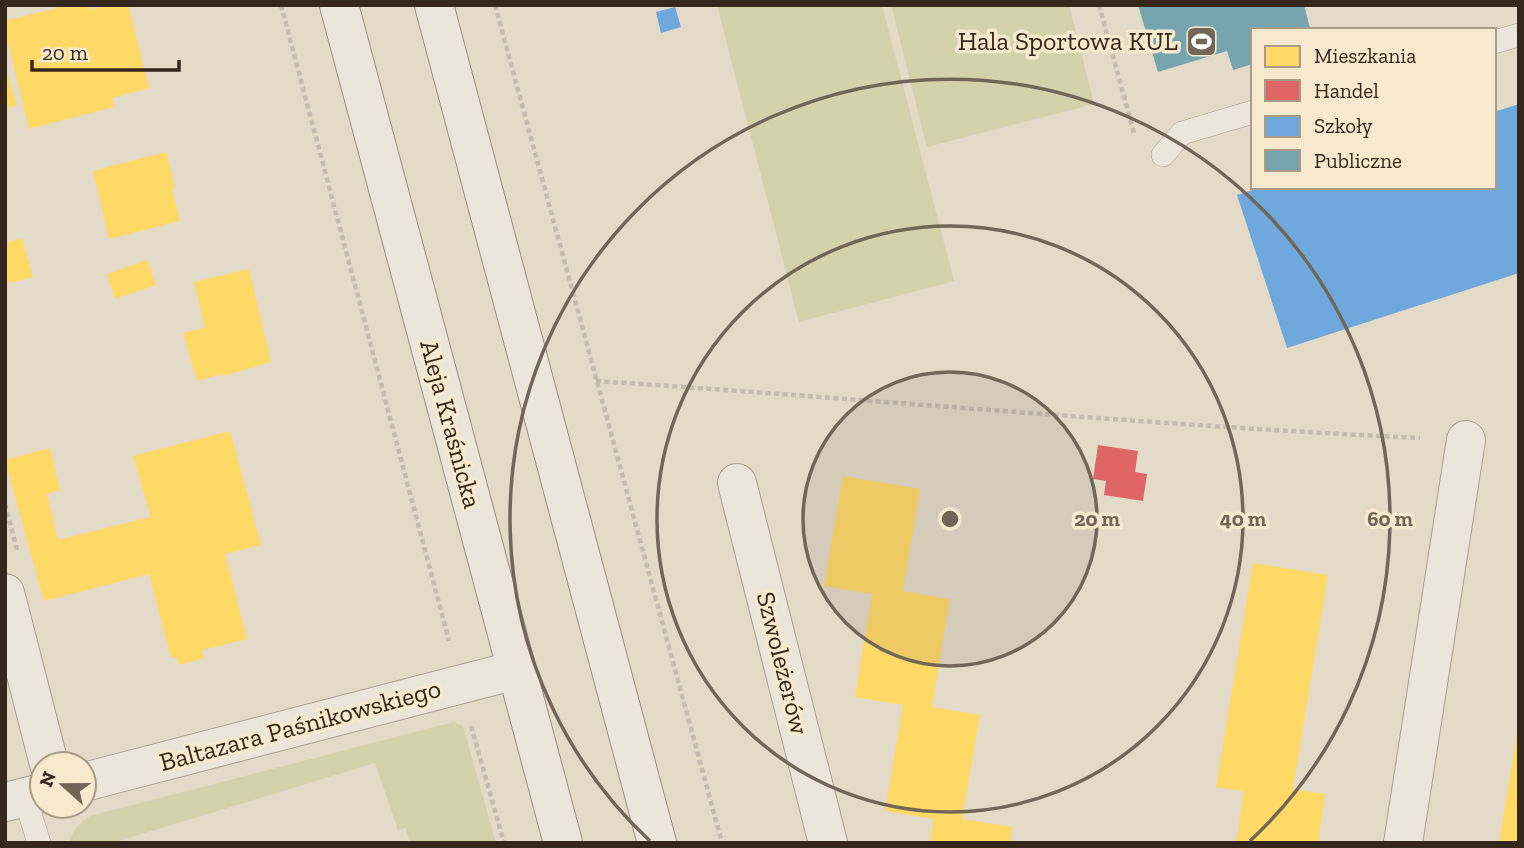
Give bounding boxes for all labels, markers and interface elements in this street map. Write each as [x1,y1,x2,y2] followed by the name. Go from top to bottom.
[1184,24,1218,58] sports icon: Hala Sportowa KUL
[958,25,1178,57] place label: Hala Sportowa KUL
[32,28,178,72] scale bar
[1251,28,1496,189] legend
[42,40,88,65] text: 20 m
[1314,43,1416,68] text: Mieszkania
[1314,78,1379,103] text: Handel
[1314,113,1373,138] text: Szkoły
[1314,148,1402,173] text: Publiczne
[413,336,489,512] street label: Aleja Kraśnicka
[1074,506,1120,531] text: 20 m
[1220,506,1267,531] text: 40 m
[1367,506,1413,531] text: 60 m
[938,507,962,531] centre of rings
[750,588,816,738] street label: Szwoleżerów
[156,672,444,778] street label: Baltazara Paśnikowskiego
[28,750,98,820] north arrow
[34,768,61,790] text: N

